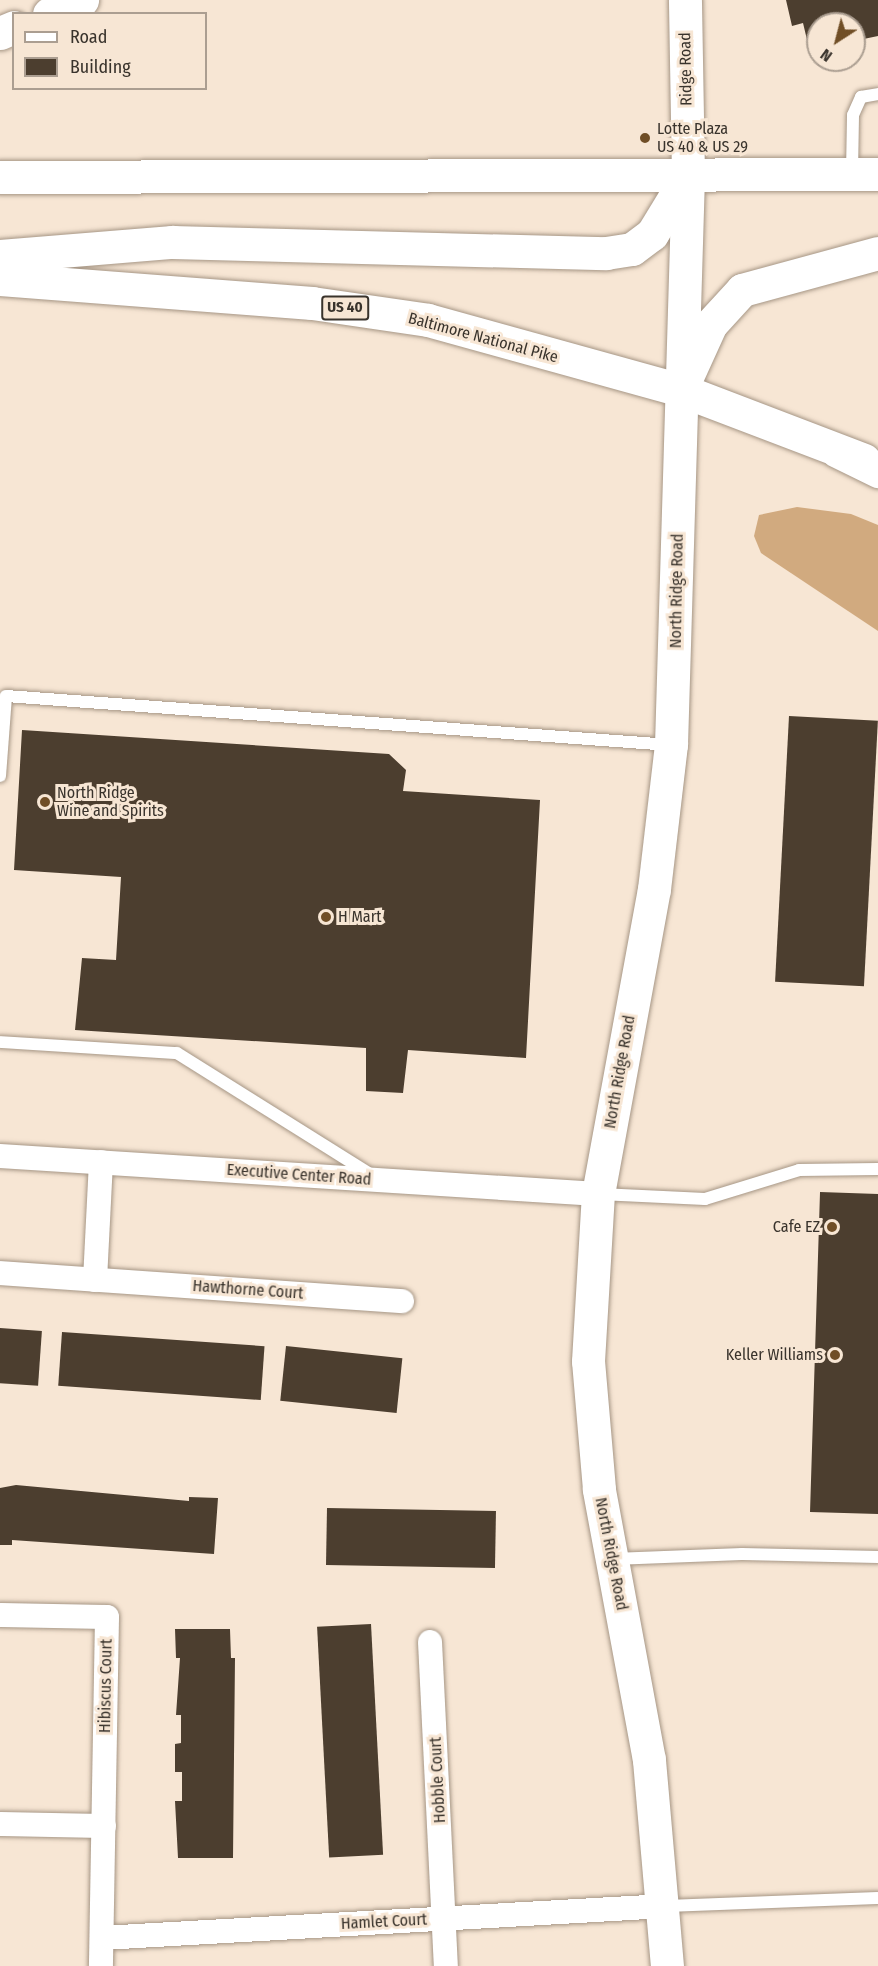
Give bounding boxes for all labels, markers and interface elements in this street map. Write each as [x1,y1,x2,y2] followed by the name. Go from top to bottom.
[12,12,207,90] legend
[806,12,866,72] north arrow
[70,26,107,48] text: Road
[676,32,696,106] street label: Ridge Road
[817,45,836,66] text: N
[70,56,131,78] text: Building
[657,119,748,157] place label: Lotte Plaza US 40 & US 29
[638,131,652,145] marker: Lotte Plaza US 40 & US 29
[321,296,369,320] road number: US 40
[406,309,560,367] street label: Baltimore National Pike
[666,534,688,648] street label: North Ridge Road
[57,783,164,821] place label: North Ridge Wine and Spirits
[38,795,52,809] marker: North Ridge Wine and Spirits
[338,907,381,927] place label: H Mart
[319,910,333,924] marker: H Mart
[601,1014,639,1130] street label: North Ridge Road
[226,1160,372,1190] street label: Executive Center Road
[773,1217,820,1237] place label: Cafe EZ
[825,1220,839,1234] marker: Cafe EZ
[192,1277,304,1303] street label: Hawthorne Court
[726,1345,823,1365] place label: Keller Williams
[828,1348,842,1362] marker: Keller Williams
[591,1496,631,1612] street label: North Ridge Road
[96,1639,116,1733] street label: Hibiscus Court
[426,1736,450,1824] street label: Hobble Court
[340,1910,428,1934] street label: Hamlet Court

